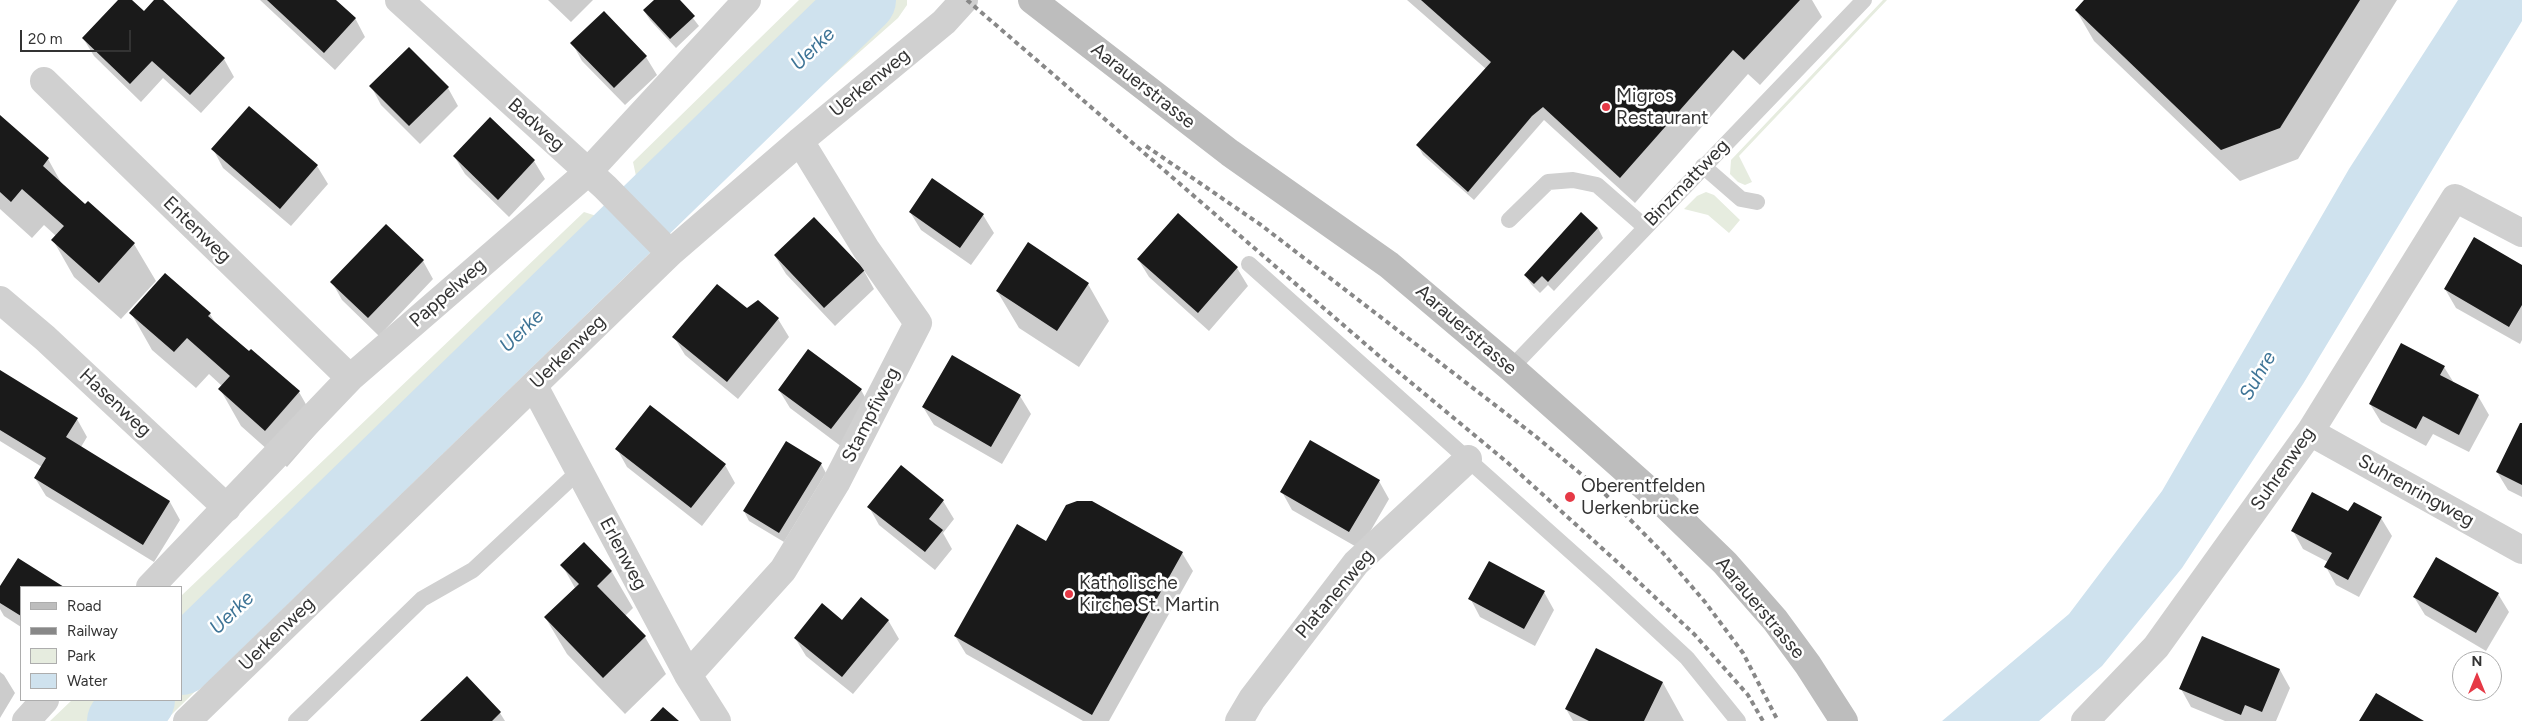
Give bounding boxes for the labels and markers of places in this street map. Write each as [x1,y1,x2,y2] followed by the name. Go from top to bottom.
[1616,85,1708,129] place label: Migros Restaurant
[1600,101,1612,113] marker: Migros Restaurant
[1581,475,1705,519] place label: Oberentfelden Uerkenbrücke
[1563,490,1577,504] marker: Oberentfelden Uerkenbrücke
[1079,572,1219,616] place label: Katholische Kirche St. Martin
[1063,588,1075,600] marker: Katholische Kirche St. Martin

